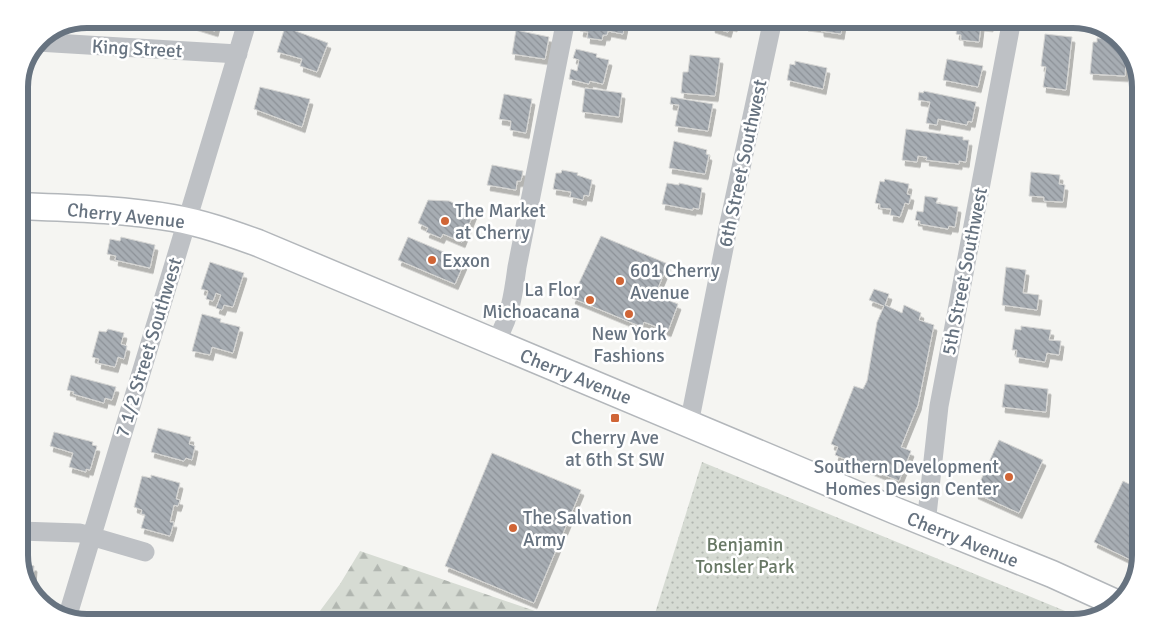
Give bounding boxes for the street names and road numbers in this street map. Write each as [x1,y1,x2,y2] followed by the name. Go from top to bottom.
[91,35,183,63] street label: King Street
[714,77,773,249] street label: 6th Street Southwest
[937,185,993,357] street label: 5th Street Southwest
[66,198,186,234] street label: Cherry Avenue
[110,254,188,440] street label: 7 1/2 Street Southwest
[516,344,635,410] street label: Cherry Avenue
[903,507,1022,573] street label: Cherry Avenue

